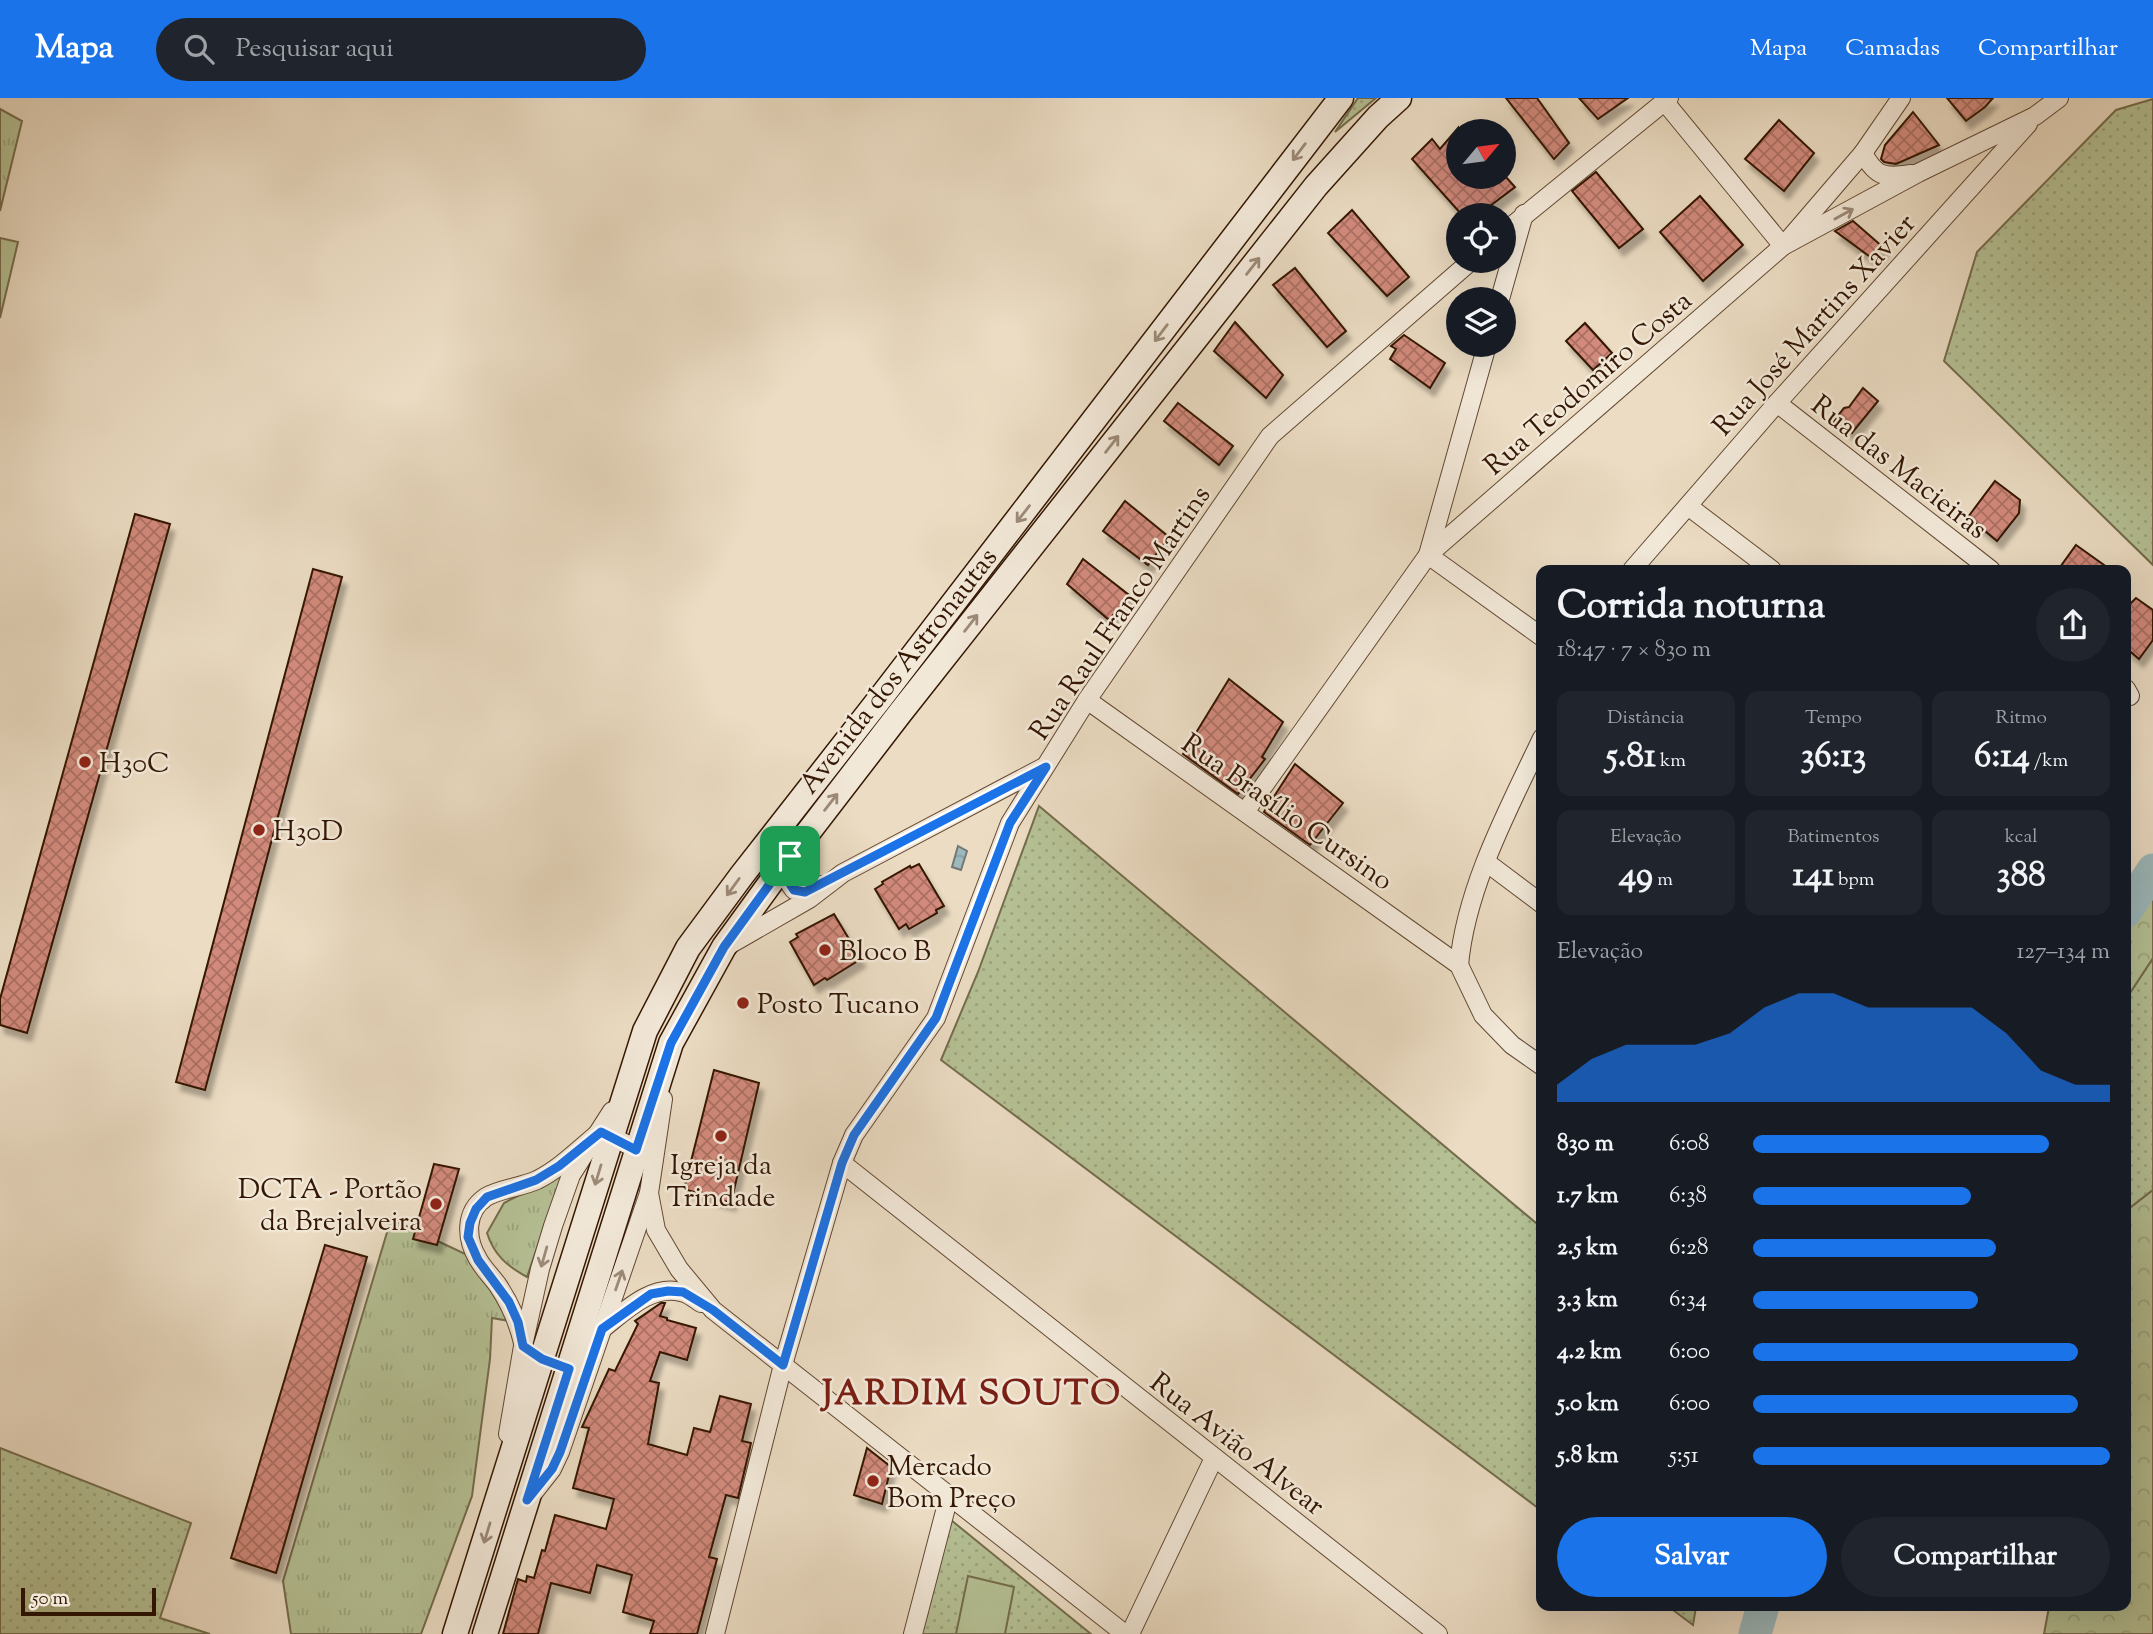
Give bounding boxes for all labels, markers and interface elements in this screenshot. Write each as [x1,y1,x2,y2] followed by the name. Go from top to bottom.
[156,18,646,81] search box
[35,25,114,73] text: Mapa
[180,30,218,68] icon: search
[236,31,394,68] text: Pesquisar aqui
[1750,32,1807,66] text: Mapa
[1845,32,1940,66] text: Camadas
[1978,32,2118,66] text: Compartilhar
[1446,119,1516,189] north arrow
[1446,119,1516,357] map controls
[1292,142,1307,161] one-way arrow
[1446,203,1516,273] button: locate
[1704,206,1926,446] street label: Rua José Martins Xavier
[1833,207,1853,221] one-way arrow
[1245,257,1260,275] one-way arrow
[1476,282,1702,486] street label: Rua Teodomiro Costa
[1446,287,1516,357] button: layers
[1154,323,1169,342] one-way arrow
[1802,387,1995,550] street label: Rua das Macieiras
[1104,435,1119,454] one-way arrow
[1021,478,1222,749] street label: Rua Raul Franco Martins
[1015,504,1030,522] one-way arrow
[790,540,1008,803] street label: Avenida dos Astronautas
[1557,581,1825,635] text: Corrida noturna
[2036,588,2110,662] button: share
[963,614,978,632] one-way arrow
[1557,634,1711,667] text: 18:47 · 7 × 830 m
[1607,705,1684,732] text: Distância
[1805,705,1862,732] text: Tempo
[1995,705,2047,732] text: Ritmo
[1172,725,1400,902] street label: Rua Brasílio Cursino
[1606,732,1656,783] text: 5.81
[1800,732,1867,783] text: 36:13
[1974,732,2030,783] text: 6:14
[99,745,170,785] place label: H30C
[1656,748,1686,775] text: km
[2030,748,2068,775] text: /km
[77,754,93,770] marker: H30C
[824,794,839,812] one-way arrow
[273,813,343,853] place label: H30D
[251,822,267,838] marker: H30D
[1610,824,1681,851] text: Elevação
[1787,824,1880,851] text: Batimentos
[2005,824,2037,851] text: kcal
[760,826,820,886] pin
[771,837,809,875] icon: arrive
[1619,851,1653,902] text: 49
[1793,851,1834,902] text: 141
[1997,851,2046,902] text: 388
[1653,867,1673,894] text: m
[1834,867,1874,894] text: bpm
[726,877,740,896] one-way arrow
[839,933,931,973] place label: Bloco B
[1557,936,1643,969] text: Elevação
[2016,936,2110,969] text: 127–134 m
[817,942,833,958] marker: Bloco B
[757,986,919,1026] place label: Posto Tucano
[735,995,751,1011] marker: Posto Tucano
[713,1128,729,1144] marker: Igreja da Trindade
[1557,1128,1614,1161] text: 830 m
[1669,1128,1710,1161] text: 6:08
[667,1147,775,1219] place label: Igreja da Trindade
[591,1164,604,1186] one-way arrow
[238,1171,422,1243] place label: DCTA - Portão da Brejalveira
[1557,1180,1619,1213] text: 1.7 km
[1669,1180,1707,1213] text: 6:38
[428,1196,444,1212] marker: DCTA - Portão da Brejalveira
[1557,1232,1618,1265] text: 2.5 km
[1669,1232,1708,1265] text: 6:28
[536,1246,549,1268] one-way arrow
[614,1270,626,1292] one-way arrow
[1557,1284,1618,1317] text: 3.3 km
[1669,1284,1707,1317] text: 6:34
[1557,1336,1622,1369] text: 4.2 km
[1669,1336,1710,1369] text: 6:00
[1140,1364,1332,1527] street label: Rua Avião Alvear
[819,1370,1122,1421] district label: JARDIM SOUTO
[1557,1388,1619,1421] text: 5.0 km
[1669,1388,1710,1421] text: 6:00
[1557,1440,1619,1473] text: 5.8 km
[1669,1440,1699,1473] text: 5:51
[887,1448,1016,1520] place label: Mercado Bom Preço
[865,1473,881,1489] marker: Mercado Bom Preço
[1557,1517,1827,1597] button: Salvar
[1841,1517,2110,1597] button: Compartilhar
[479,1521,492,1543] one-way arrow
[21,1585,156,1617] scale bar
[32,1586,68,1613] text: 50 m

